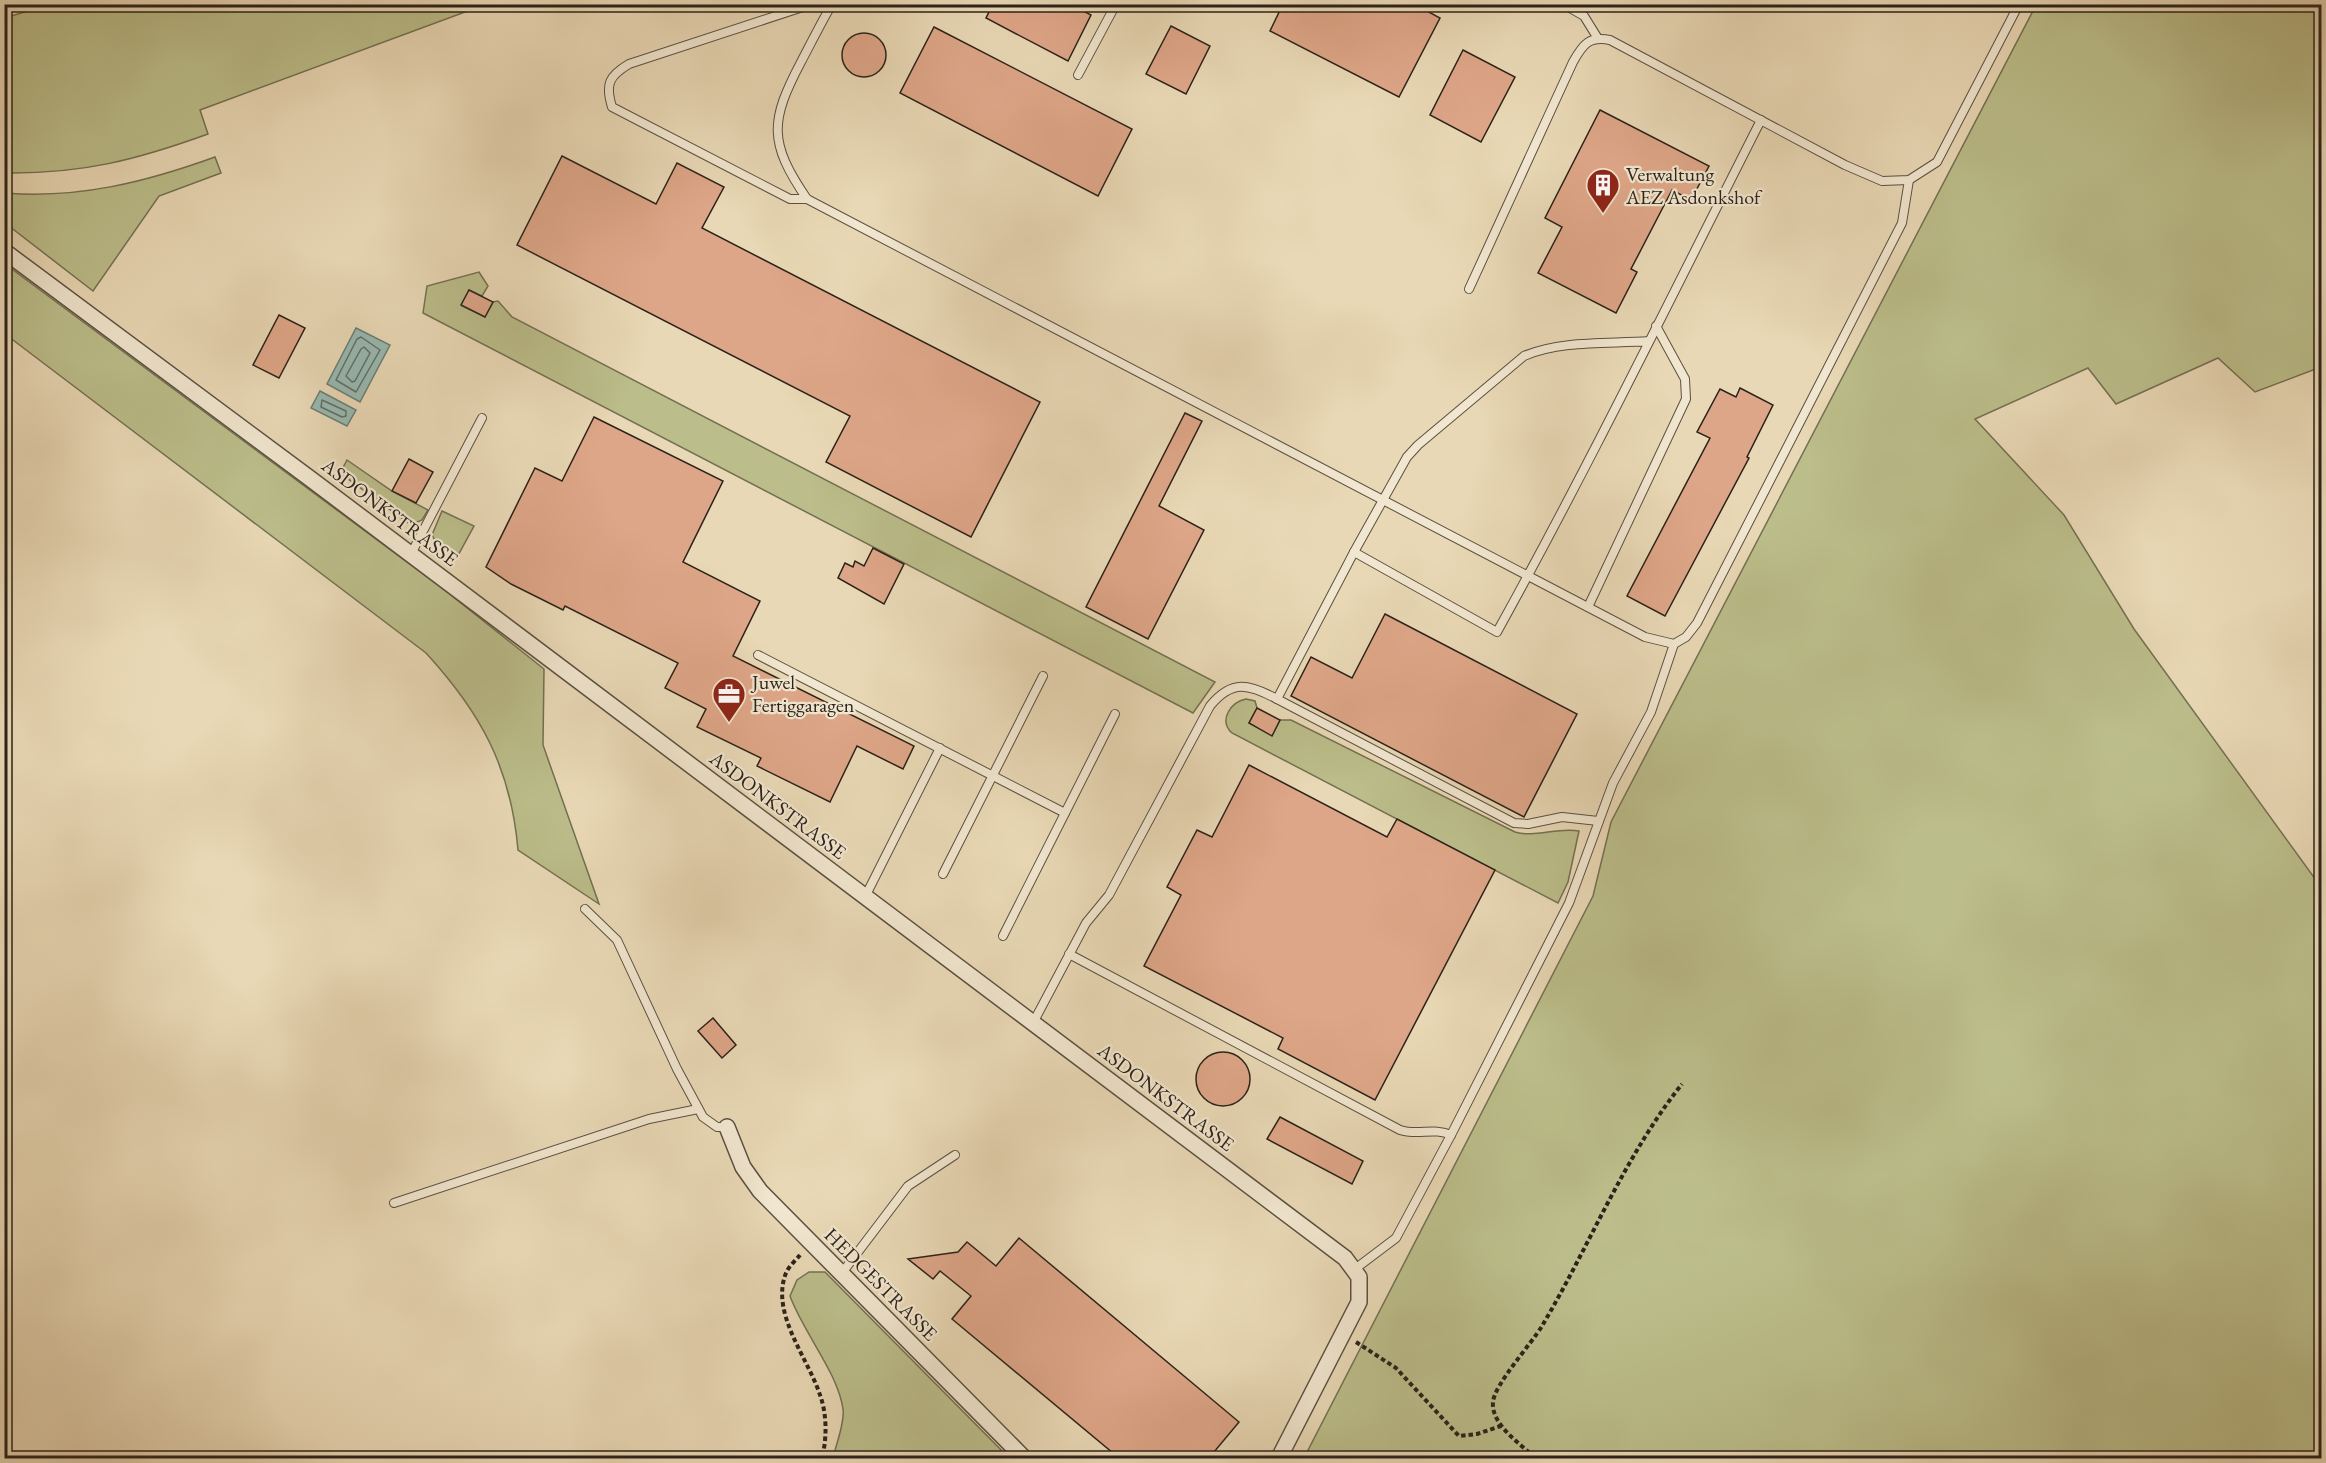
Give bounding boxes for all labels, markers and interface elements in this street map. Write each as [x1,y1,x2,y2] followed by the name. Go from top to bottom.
[1625,161,1763,210] place label: Verwaltung AEZ Asdonkshof
[1585,167,1621,214] building icon: Verwaltung AEZ Asdonkshof
[316,452,463,572] street label: ASDONKSTRASSE
[750,669,855,718] place label: Juwel Fertiggaragen
[711,676,747,723] office icon: Juwel Fertiggaragen
[704,745,851,865] street label: ASDONKSTRASSE
[1092,1037,1239,1157] street label: ASDONKSTRASSE
[819,1222,943,1346] street label: HEDGESTRASSE

